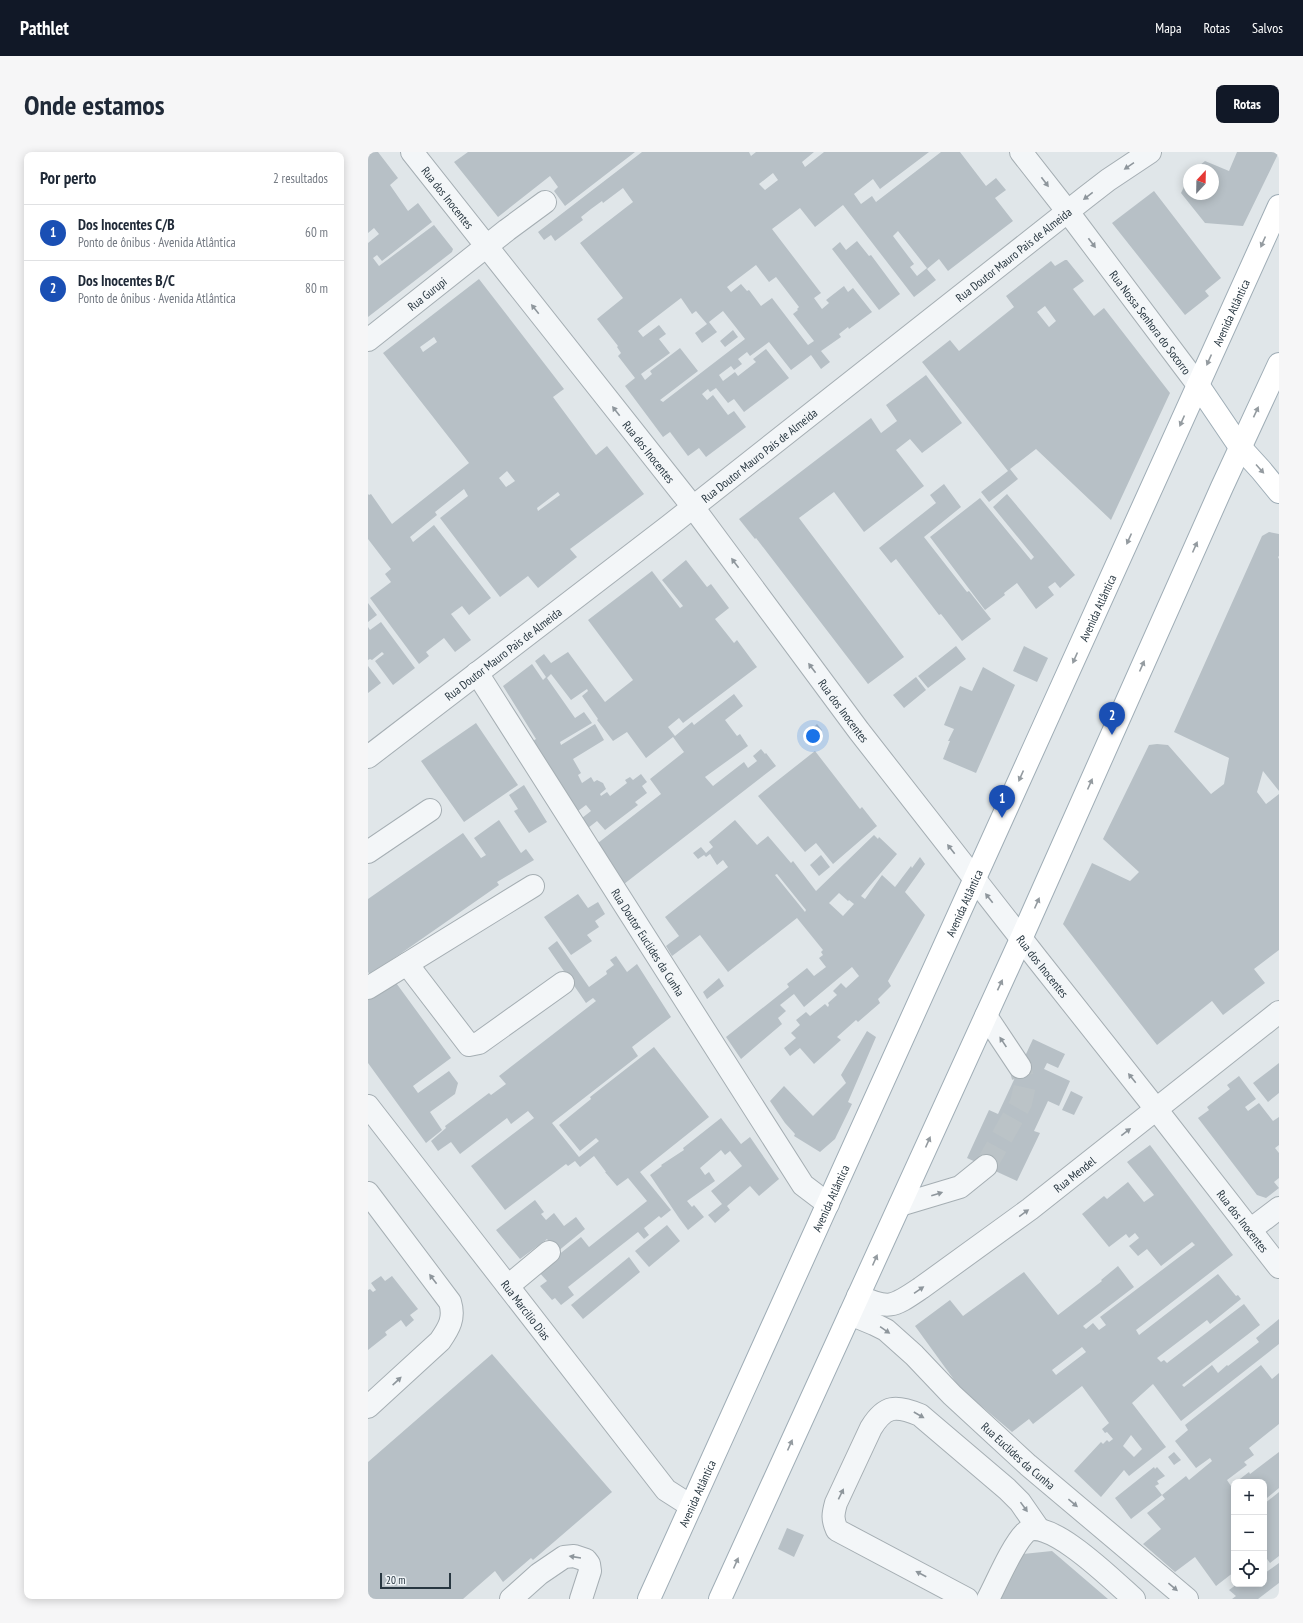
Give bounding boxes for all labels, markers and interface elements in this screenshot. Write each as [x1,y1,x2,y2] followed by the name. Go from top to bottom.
[20,16,69,40] text: Pathlet
[1155,19,1182,37] text: Mapa
[1204,19,1230,37] text: Rotas
[1252,19,1283,37] text: Salvos
[1216,85,1279,123] button: Rotas
[24,86,165,123] text: Onde estamos
[1124,162,1134,170] one-way arrow
[419,163,477,232] street label: Rua dos Inocentes
[1183,164,1219,200] north arrow
[40,167,96,189] text: Por perto
[273,170,328,187] text: 2 resultados
[1041,176,1050,187] one-way arrow
[1083,191,1094,200] one-way arrow
[952,204,1074,305] street label: Rua Doutor Mauro Pais de Almeida
[78,215,175,234] text: Dos Inocentes C/B
[50,224,56,241] text: 1
[305,224,328,241] text: 60 m
[78,234,236,251] text: Ponto de ônibus · Avenida Atlântica
[1260,236,1266,248] one-way arrow
[1088,238,1096,249] one-way arrow
[1107,267,1195,377] street label: Rua Nossa Senhora do Socorro
[78,271,175,290] text: Dos Inocentes B/C
[404,273,449,314] street label: Rua Gurupi
[1209,276,1253,348] street label: Avenida Atlântica
[50,280,56,297] text: 2
[305,280,328,297] text: 80 m
[78,290,236,307] text: Ponto de ônibus · Avenida Atlântica
[531,304,540,314] one-way arrow
[1206,355,1212,367] one-way arrow
[612,405,621,416] one-way arrow
[698,405,820,505] street label: Rua Doutor Mauro Pais de Almeida
[1253,406,1260,418] one-way arrow
[1179,415,1185,426] one-way arrow
[620,417,678,486] street label: Rua dos Inocentes
[1256,464,1265,474] one-way arrow
[1125,534,1131,546] one-way arrow
[1192,541,1198,552] one-way arrow
[730,558,739,569] one-way arrow
[1076,572,1119,643] street label: Avenida Atlântica
[441,604,564,703] street label: Rua Doutor Mauro Pais de Almeida
[1072,652,1078,663] one-way arrow
[1140,659,1146,671] one-way arrow
[808,662,816,673] one-way arrow
[815,676,872,745] street label: Rua dos Inocentes
[1099,702,1125,735] pin: 2
[803,726,823,746] your location
[1018,771,1024,783] one-way arrow
[1087,779,1093,790] one-way arrow
[989,785,1015,818] pin: 1
[946,843,955,854] one-way arrow
[942,867,986,939] street label: Avenida Atlântica
[609,885,688,999] street label: Rua Doutor Euclides da Cunha
[985,893,994,904] one-way arrow
[1034,898,1040,909] one-way arrow
[1014,932,1072,1000] street label: Rua dos Inocentes
[997,980,1003,991] one-way arrow
[999,1036,1007,1047] one-way arrow
[1128,1073,1136,1084] one-way arrow
[1121,1128,1132,1137] one-way arrow
[925,1136,932,1148] one-way arrow
[1050,1153,1098,1195] street label: Rua Mendel
[809,1162,852,1234] street label: Avenida Atlântica
[1214,1187,1272,1255] street label: Rua dos Inocentes
[931,1191,943,1197] one-way arrow
[1019,1209,1030,1217] one-way arrow
[872,1254,878,1266] one-way arrow
[429,1274,437,1285] one-way arrow
[498,1277,554,1343] street label: Rua Marcilio Dias
[914,1286,924,1294] one-way arrow
[880,1326,890,1334] one-way arrow
[392,1376,402,1386] one-way arrow
[913,1412,925,1418] one-way arrow
[979,1419,1059,1492] street label: Rua Euclides da Cunha
[787,1440,793,1451] one-way arrow
[675,1457,719,1529] street label: Avenida Atlântica
[1231,1479,1267,1587] map controls
[1231,1479,1267,1515] button: +
[838,1488,844,1499] one-way arrow
[1068,1499,1079,1508] one-way arrow
[1020,1502,1028,1513] one-way arrow
[1231,1515,1267,1551] button: −
[1231,1551,1267,1587] button: locate
[569,1554,582,1560] one-way arrow
[733,1558,739,1569] one-way arrow
[380,1571,451,1590] scale bar
[915,1571,926,1577] one-way arrow
[386,1573,405,1587] text: 20 m
[1167,1582,1178,1591] one-way arrow

